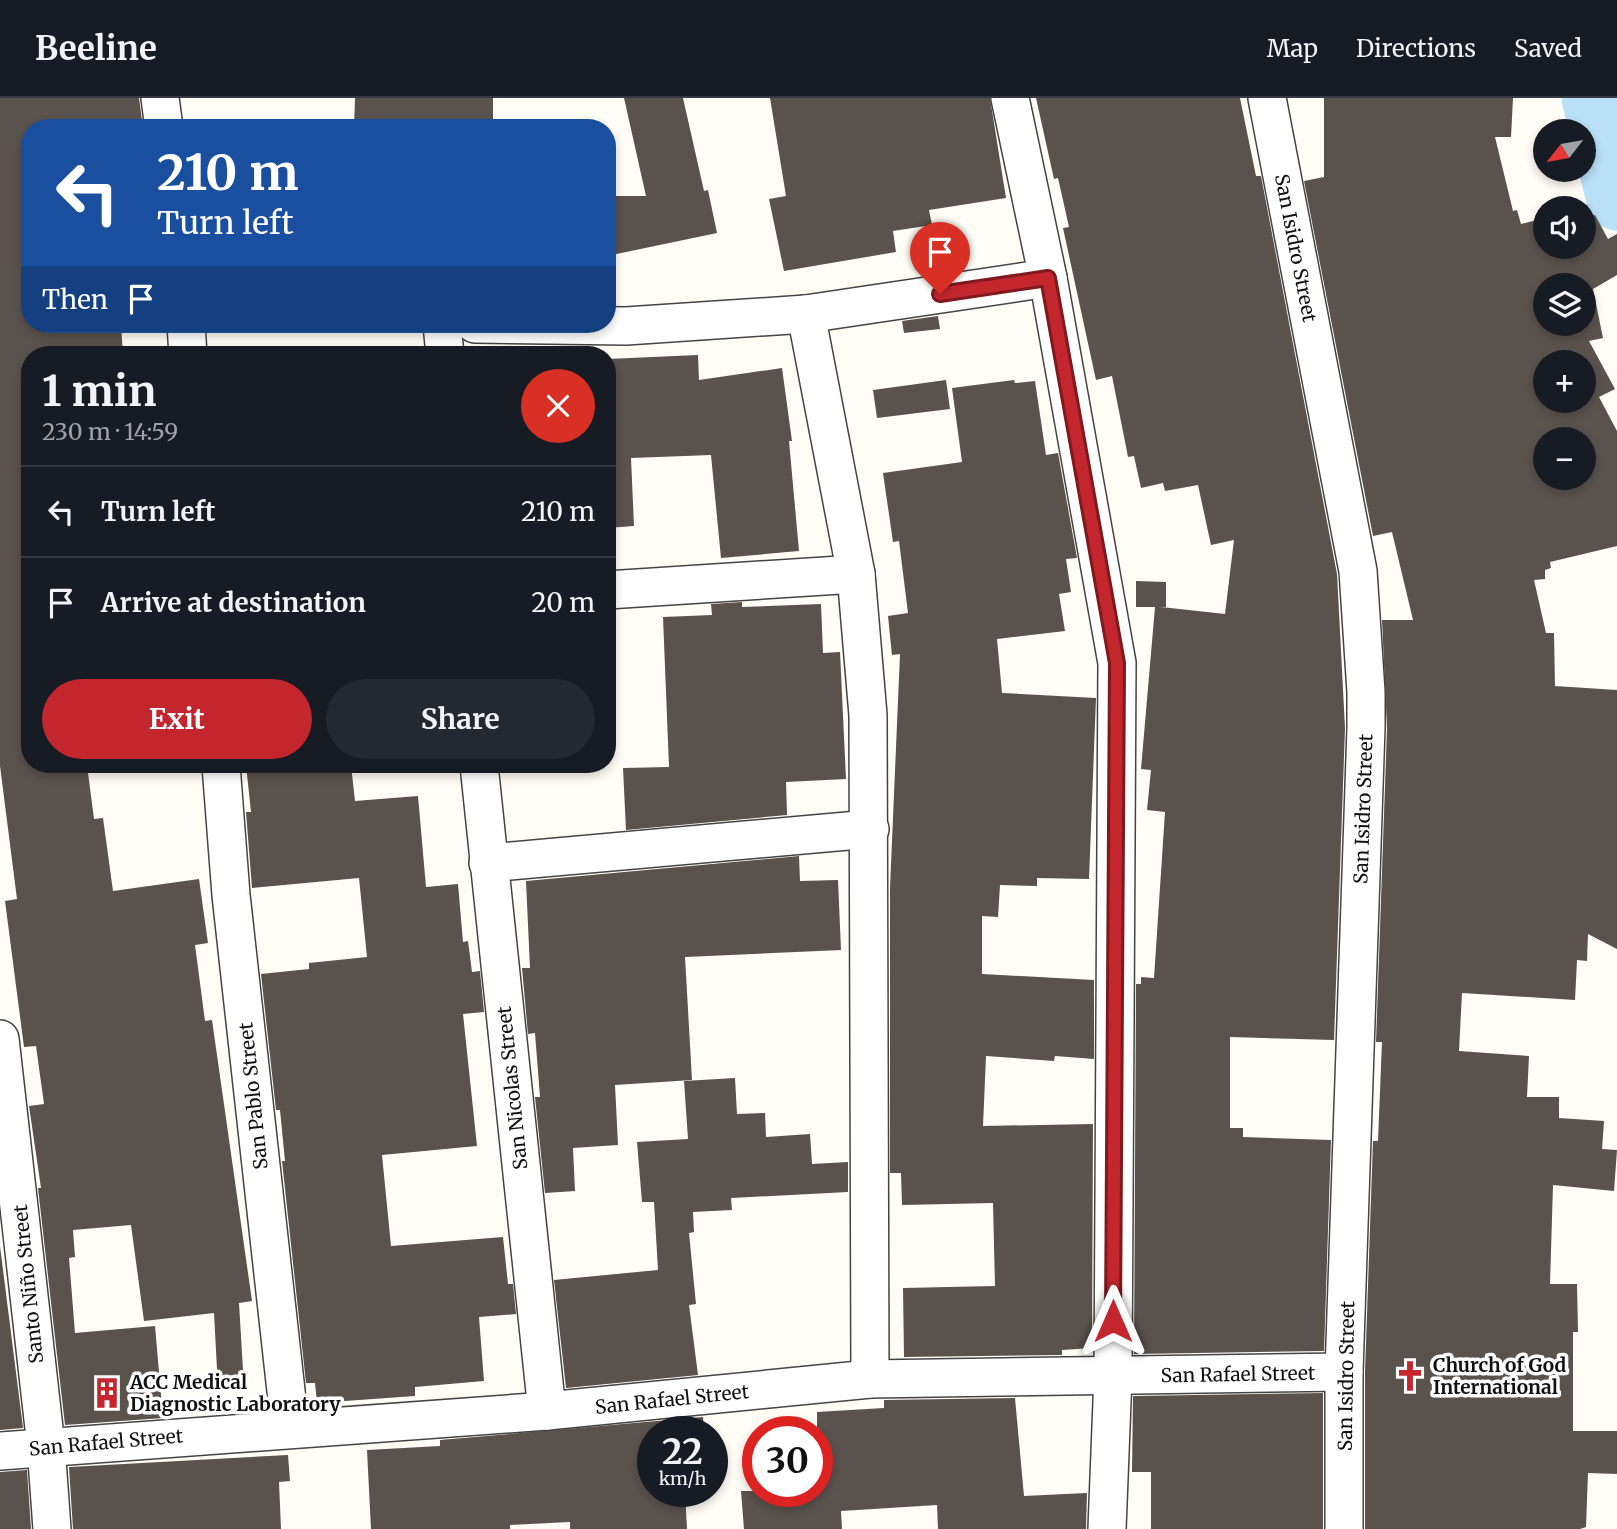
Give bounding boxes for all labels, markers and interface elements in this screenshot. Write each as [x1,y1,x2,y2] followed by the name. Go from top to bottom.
[35,28,157,69] text: Beeline
[1267,33,1318,64] text: Map
[1356,33,1476,64] text: Directions
[1514,33,1582,64] text: Saved
[1533,119,1596,182] north arrow
[1533,119,1596,490] map controls
[157,142,298,203] text: 210 m
[42,147,133,238] icon: left
[1270,172,1322,325] street label: San Isidro Street
[1533,196,1596,259] button: sound
[157,203,294,243] text: Turn left
[910,222,970,294] pin
[921,233,959,271] icon: arrive
[1533,273,1596,336] button: layers
[122,280,160,318] icon: arrive
[42,283,108,316] text: Then
[1533,350,1596,413] button: +
[42,365,156,417] text: 1 min
[521,369,595,443] button: close
[42,417,178,446] text: 230 m · 14:59
[1533,427,1596,490] button: −
[42,493,80,531] icon: left
[101,495,215,528] text: Turn left
[521,495,595,528] text: 210 m
[42,584,80,622] icon: arrive
[101,586,366,619] text: Arrive at destination
[531,586,595,619] text: 20 m
[42,679,312,759] button: Exit
[326,679,595,759] button: Share
[1348,733,1378,885] street label: San Isidro Street
[491,1005,533,1171] street label: San Nicolas Street
[233,1021,273,1171] street label: San Pablo Street
[8,1203,48,1365] street label: Santo Niño Street
[1076,1284,1150,1358] position arrow
[1333,1300,1359,1451] street label: San Isidro Street
[1433,1353,1566,1399] place label: Church of God International
[1393,1359,1427,1393] church icon: Church of God International
[1161,1361,1316,1387] street label: San Rafael Street
[129,1370,341,1416] place label: ACC Medical Diagnostic Laboratory
[90,1376,124,1410] building icon: ACC Medical Diagnostic Laboratory
[594,1379,751,1419] street label: San Rafael Street
[742,1416,833,1507] speed limit sign: 30
[28,1423,185,1461] street label: San Rafael Street
[662,1430,703,1474] text: 22
[659,1467,706,1490] text: km/h

